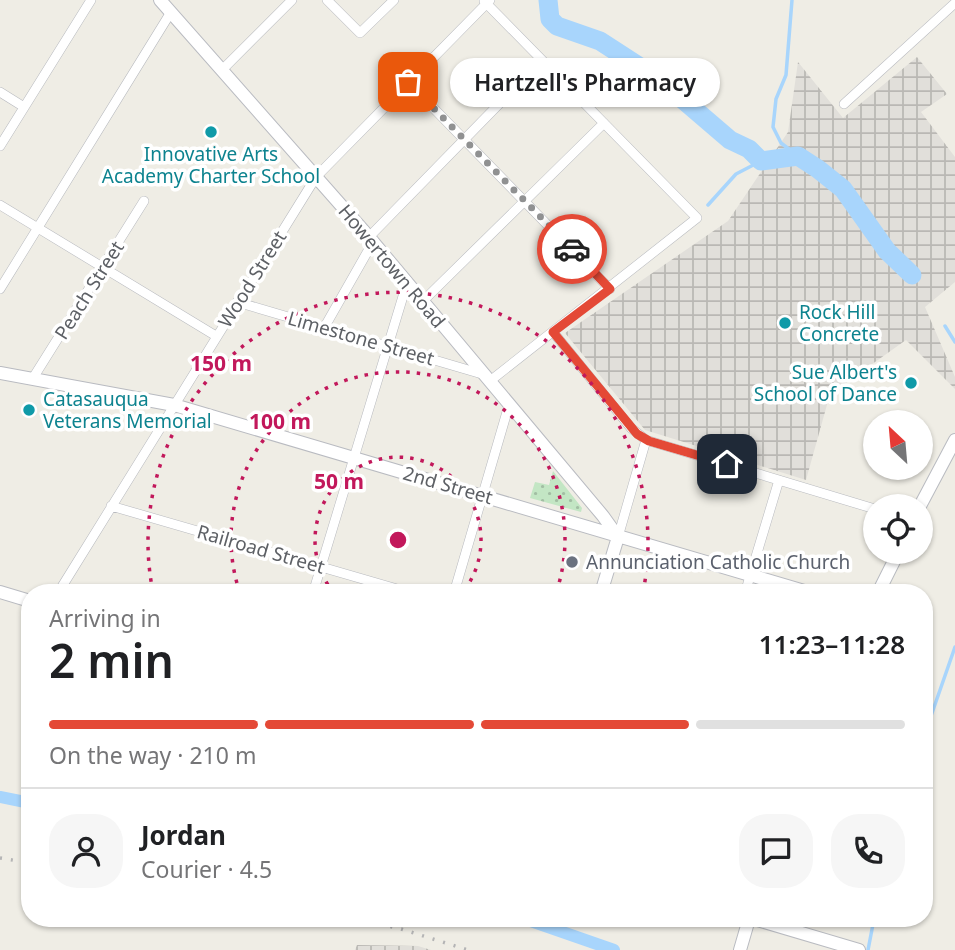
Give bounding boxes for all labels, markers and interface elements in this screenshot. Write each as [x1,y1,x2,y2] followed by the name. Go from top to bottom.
[378,52,438,112] pin
[450,57,720,106] callout: Hartzell's Pharmacy
[389,63,427,101] icon: bag
[474,66,696,98] text: Hartzell's Pharmacy
[203,124,219,140] marker: Innovative Arts Academy Charter School
[102,141,320,189] place label: Innovative Arts Academy Charter School
[333,199,451,333] street label: Howertown Road
[537,214,607,284] courier
[212,225,292,333] street label: Wood Street
[553,230,591,268] icon: car
[48,236,130,344] street label: Peach Street
[799,299,879,347] place label: Rock Hill Concrete
[285,305,437,371] street label: Limestone Street
[777,315,793,331] marker: Rock Hill Concrete
[190,349,252,377] text: 150 m
[754,359,897,407] place label: Sue Albert's School of Dance
[903,375,919,391] marker: Sue Albert's School of Dance
[43,386,212,434] place label: Catasauqua Veterans Memorial
[21,402,37,418] marker: Catasauqua Veterans Memorial
[249,407,311,435] text: 100 m
[863,410,933,480] north arrow
[863,410,933,564] map controls
[697,434,757,494] pin
[708,445,746,483] icon: home
[400,460,496,510] street label: 2nd Street
[314,467,364,495] text: 50 m
[863,494,933,564] button: locate
[194,518,328,580] street label: Railroad Street
[386,528,410,552] centre of rings
[586,549,850,575] place label: Annunciation Catholic Church
[564,554,580,570] marker: Annunciation Catholic Church
[49,602,161,634] text: Arriving in
[759,626,905,662] text: 11:23–11:28
[49,629,174,691] text: 2 min
[49,739,256,771] text: On the way · 210 m
[49,814,123,888] button: person
[739,814,813,888] button: chat
[831,814,905,888] button: phone
[141,817,226,853] text: Jordan
[141,853,272,885] text: Courier · 4.5

